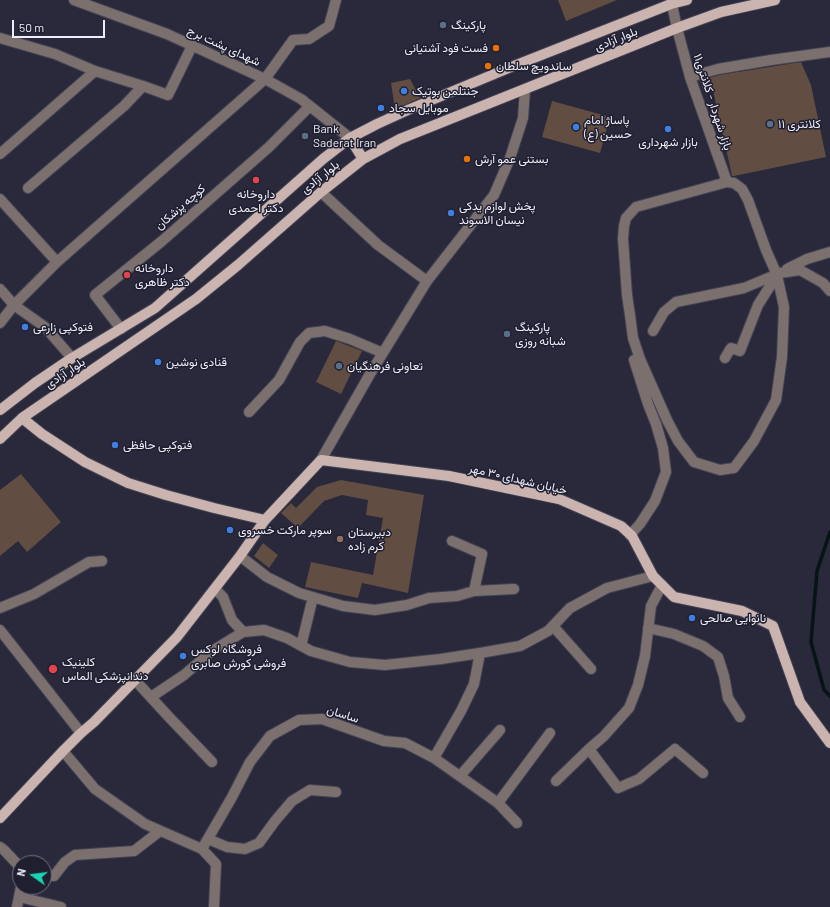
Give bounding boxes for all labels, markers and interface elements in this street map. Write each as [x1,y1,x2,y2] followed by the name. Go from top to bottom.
[14,12,107,38] scale bar
[451,18,486,32] place label: پارکینگ
[19,20,44,34] text: 50 m
[438,20,448,30] marker: پارکینگ
[185,23,263,69] street label: شهدای پشت برج
[592,24,640,54] street label: بلوار آزادی
[405,41,488,55] place label: فست فود آشتیانی
[491,43,501,53] marker: فست فود آشتیانی
[691,52,735,152] street label: بازار شهردار - کلانتری۱۱
[496,59,571,73] place label: ساندویچ سلطان
[483,61,493,71] marker: ساندویچ سلطان
[412,84,479,98] place label: جنتلمن بوتیک
[399,86,409,96] marker: جنتلمن بوتیک
[389,101,449,115] place label: موبایل سجاد
[376,103,386,113] marker: موبایل سجاد
[584,113,632,141] place label: پاساژ امام حسین (ع)
[778,117,821,131] place label: کلانتری ۱۱
[765,119,775,129] marker: کلانتری ۱۱
[313,122,376,150] place label: Bank Saderat Iran
[571,122,581,132] marker: پاساژ امام حسین (ع)
[663,124,673,134] marker: بازار شهرداری
[300,131,310,141] marker: Bank Saderat Iran
[638,135,698,149] place label: بازار شهرداری
[475,152,549,166] place label: بستنی عمو آرش
[462,154,472,164] marker: بستنی عمو آرش
[298,157,342,197] street label: بلوار آزادی
[251,175,261,185] marker: داروخانه دکتر احمدی
[152,181,208,233] street label: کوچه پزشکان
[229,187,283,215] place label: داروخانه دکتر احمدی
[459,199,536,227] place label: پخش لوازم یدکی نیسان الاسوند
[446,208,456,218] marker: پخش لوازم یدکی نیسان الاسوند
[135,261,190,289] place label: داروخانه دکتر ظاهری
[122,270,132,280] marker: داروخانه دکتر ظاهری
[33,320,93,334] place label: فتوکپی زارعی
[515,320,566,348] place label: پارکینگ شبانه روزی
[20,322,30,332] marker: فتوکپی زارعی
[502,329,512,339] marker: پارکینگ شبانه روزی
[42,354,88,392] street label: بلوار آزادی
[166,355,227,369] place label: قنادی نوشین
[153,357,163,367] marker: قنادی نوشین
[347,359,423,373] place label: تعاونی فرهنگیان
[334,361,344,371] marker: تعاونی فرهنگیان
[123,438,192,452] place label: فتوکپی حافظی
[110,440,120,450] marker: فتوکپی حافظی
[467,461,569,497] street label: خیابان شهدای ۳۰ مهر
[238,523,332,537] place label: سوپر مارکت خسروی
[225,525,235,535] marker: سوپر مارکت خسروی
[348,525,391,553] place label: دبیرستان کرم زاده
[335,534,345,544] marker: دبیرستان کرم زاده
[700,611,766,625] place label: نانوایی صالحی
[687,613,697,623] marker: نانوایی صالحی
[191,642,286,670] place label: فروشگاه لوکس فروشی کورش صابری
[178,651,188,661] marker: فروشگاه لوکس فروشی کورش صابری
[62,655,148,683] place label: کلینیک دندانپزشکی الماس
[47,663,59,675] marker: کلینیک دندانپزشکی الماس
[325,702,361,726] street label: ساسان
[12,855,52,895] north arrow
[14,867,28,877] text: N

